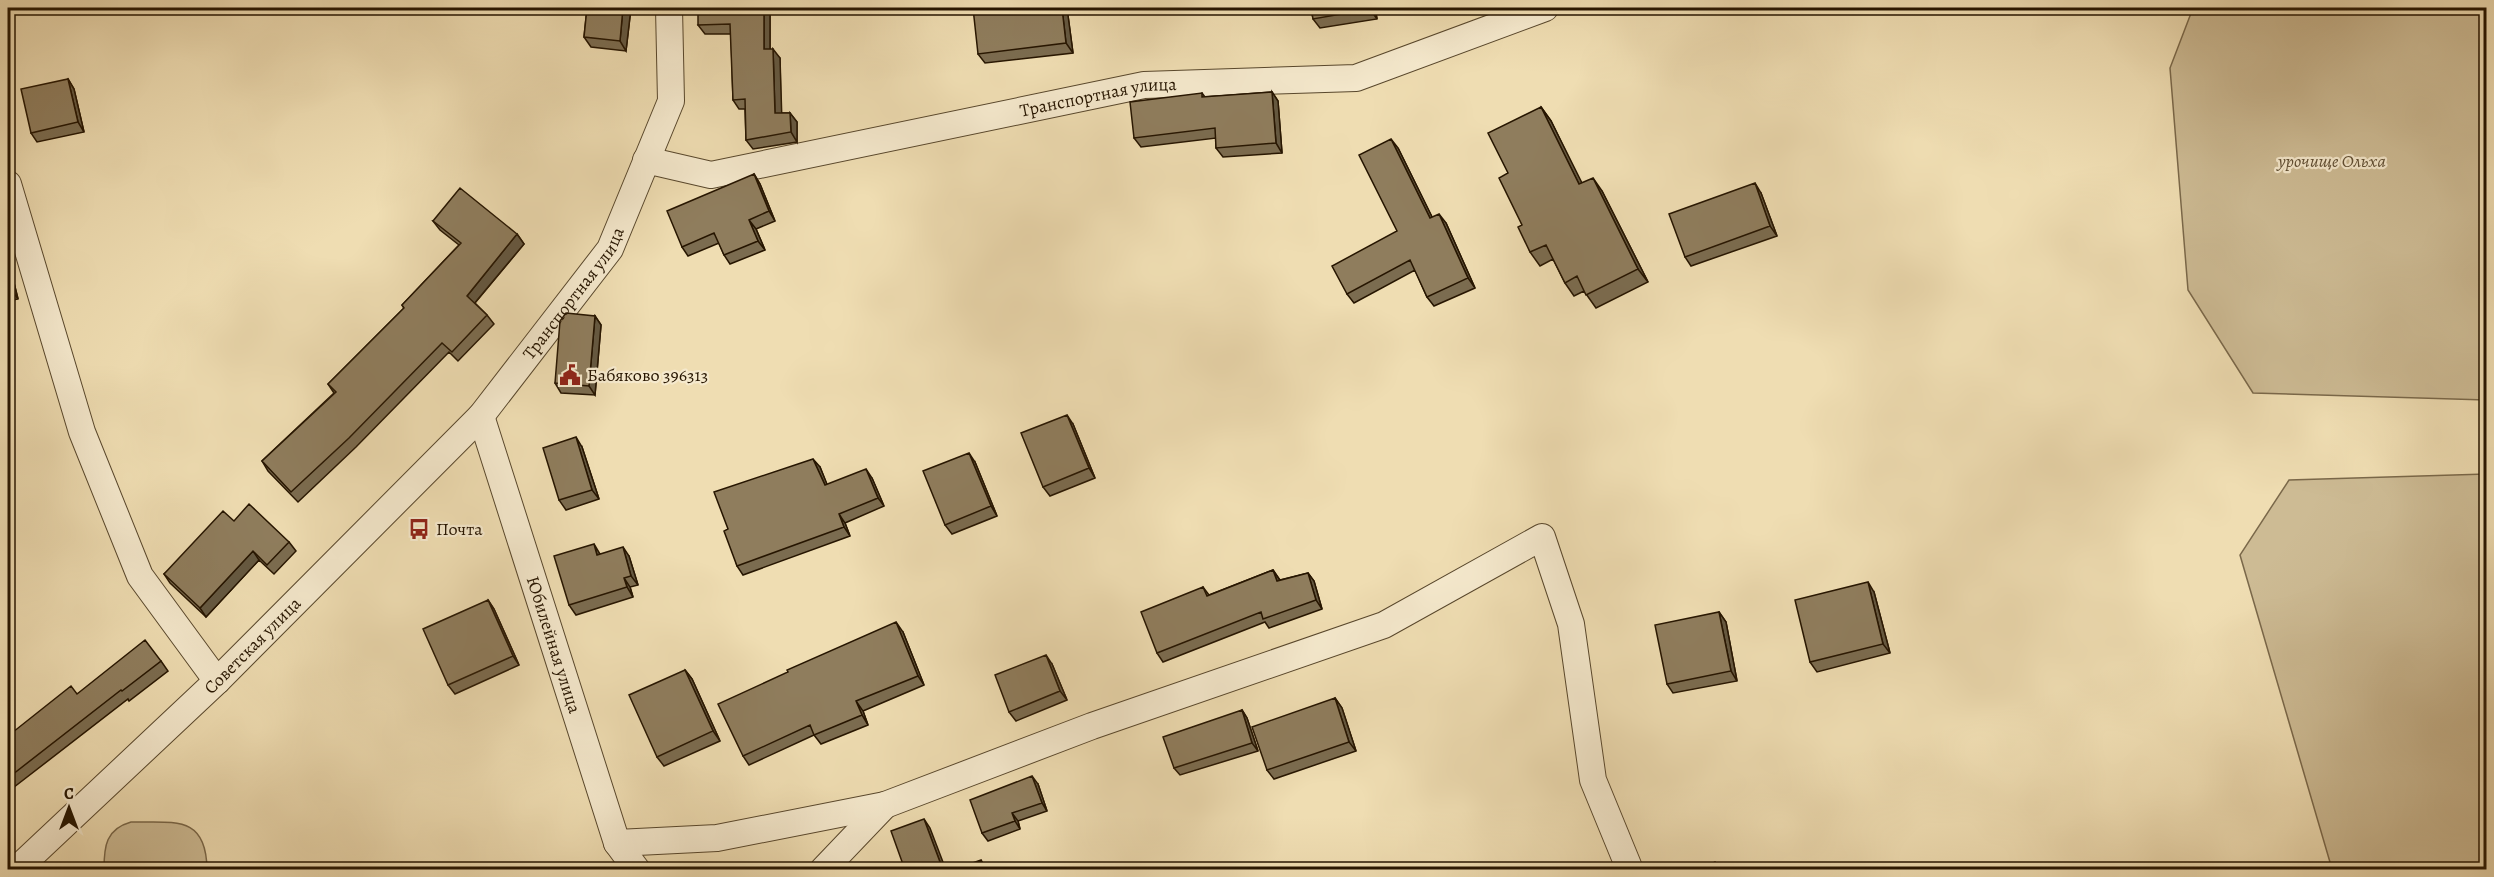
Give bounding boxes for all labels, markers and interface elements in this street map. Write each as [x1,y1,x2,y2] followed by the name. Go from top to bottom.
[1018,72,1178,123] street label: Транспортная улица
[2276,149,2386,173] park label: урочище Ольха
[517,223,630,364] street label: Транспортная улица
[558,363,582,387] public building icon: Бабяково 396313
[587,363,708,387] place label: Бабяково 396313
[407,517,431,541] bus stop icon: Почта
[436,517,483,541] place label: Почта
[521,573,587,717] street label: Юбилейная улица
[199,591,307,699] street label: Советская улица
[39,778,99,838] north arrow
[64,783,74,805] text: С

